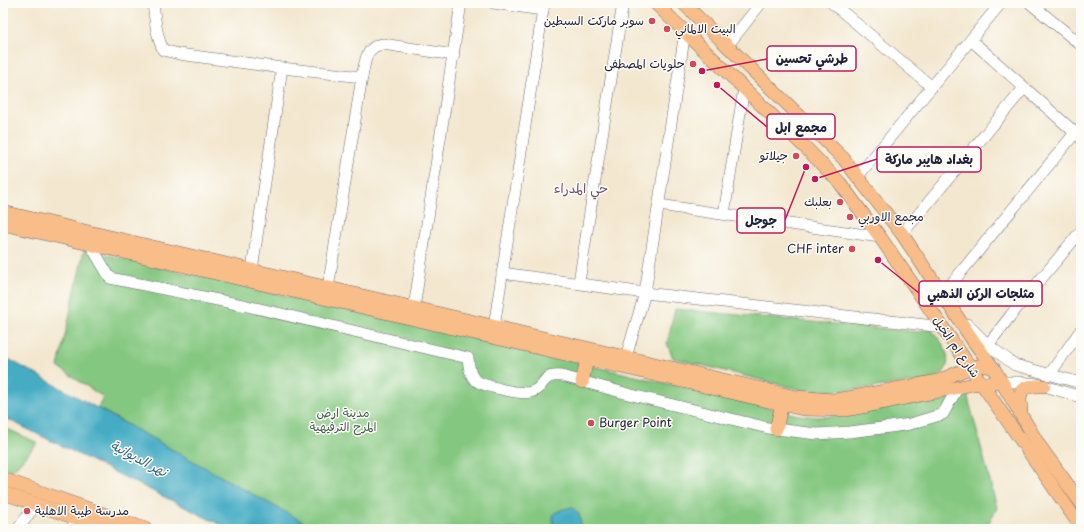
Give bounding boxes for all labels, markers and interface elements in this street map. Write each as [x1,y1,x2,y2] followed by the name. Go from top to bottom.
[544,11,644,29] place label: سوبر ماركت السبطين
[647,16,657,26] marker: سوبر ماركت السبطين
[675,19,736,40] place label: البيت الالماني
[662,24,672,34] marker: البيت الالماني
[767,46,856,71] callout: طرشي تحسين
[776,48,848,71] text: طرشي تحسين
[604,54,685,72] place label: حلويات المصطفى
[688,59,698,69] marker: حلويات المصطفى
[767,114,835,139] callout: مجمع ابل
[775,117,827,137] text: مجمع ابل
[759,146,788,164] place label: جيلاتو
[877,147,981,172] callout: بغداد هايبر ماركة
[885,149,973,168] text: بغداد هايبر ماركة
[791,151,801,161] marker: جيلاتو
[554,178,608,200] district label: حي المدراء
[804,192,832,210] place label: بعلبك
[835,197,845,207] marker: بعلبك
[858,207,924,228] place label: مجمع الاوربي
[737,208,785,233] callout: جوجل
[745,210,777,229] text: جوجل
[845,212,855,222] marker: مجمع الاوربي
[787,239,844,257] place label: CHF inter
[847,244,857,254] marker: CHF inter
[919,281,1042,306] callout: مثلجات الركن الذهبي
[927,283,1035,306] text: مثلجات الركن الذهبي
[928,312,985,381] street label: شارع ام الخيل
[310,403,376,436] park label: مدينة ارض المرح الترفيهية
[599,413,672,431] place label: Burger Point
[586,418,596,428] marker: Burger Point
[108,435,172,481] water label: نهر الديوانية
[35,501,129,519] place label: مدرسة طيبة الاهلية
[22,506,32,516] marker: مدرسة طيبة الاهلية

